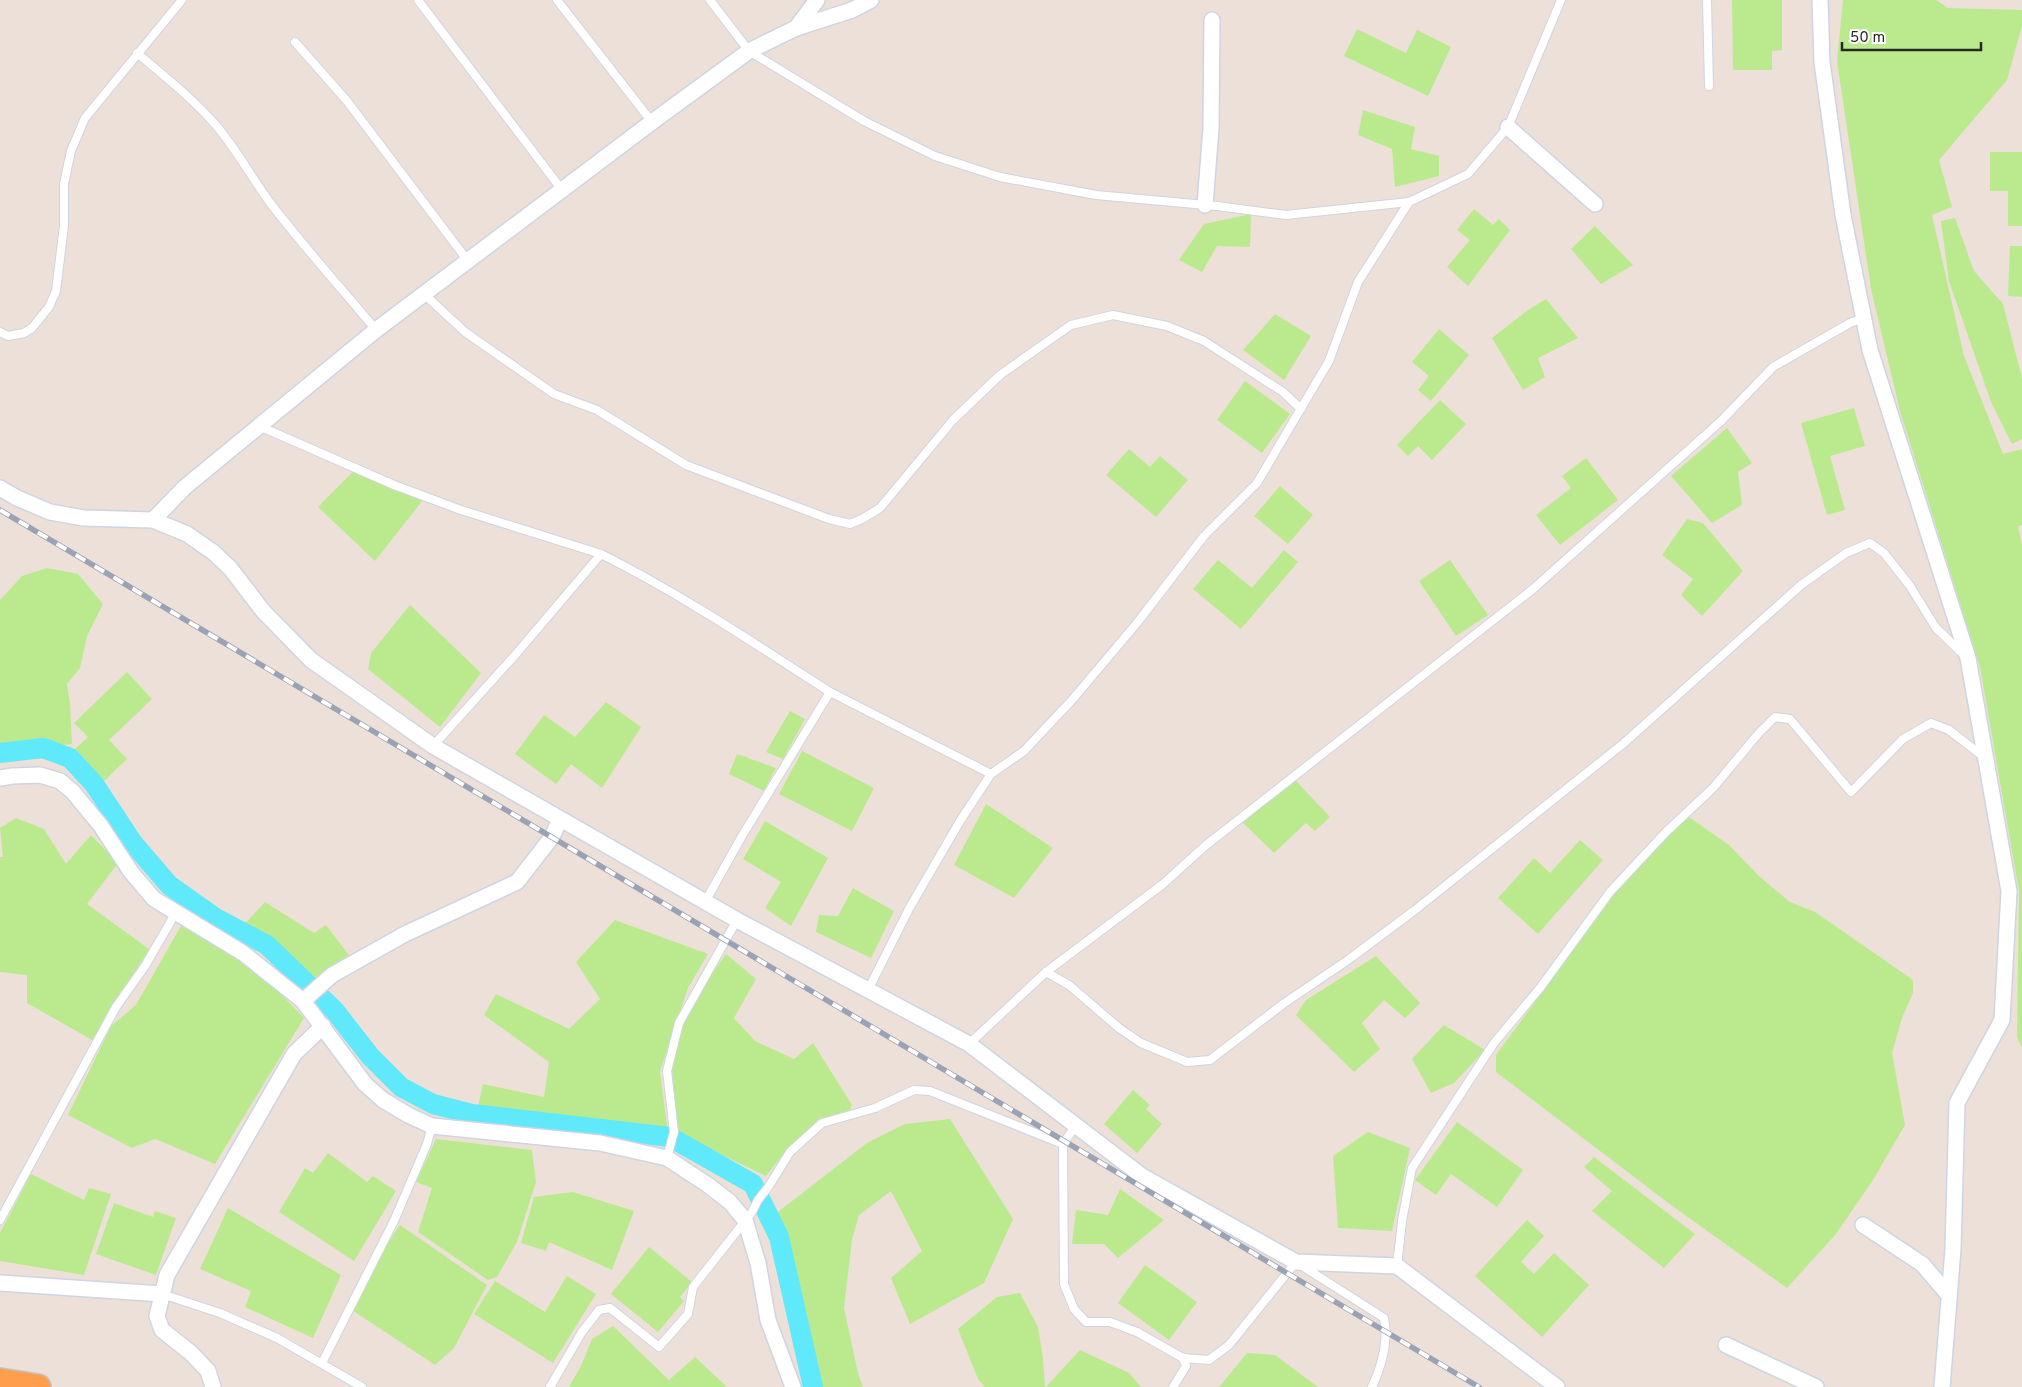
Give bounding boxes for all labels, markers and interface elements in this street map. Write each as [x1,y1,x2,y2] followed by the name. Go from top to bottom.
[1842,20,1981,52] scale bar
[1850,29,1885,48] text: 50 m

